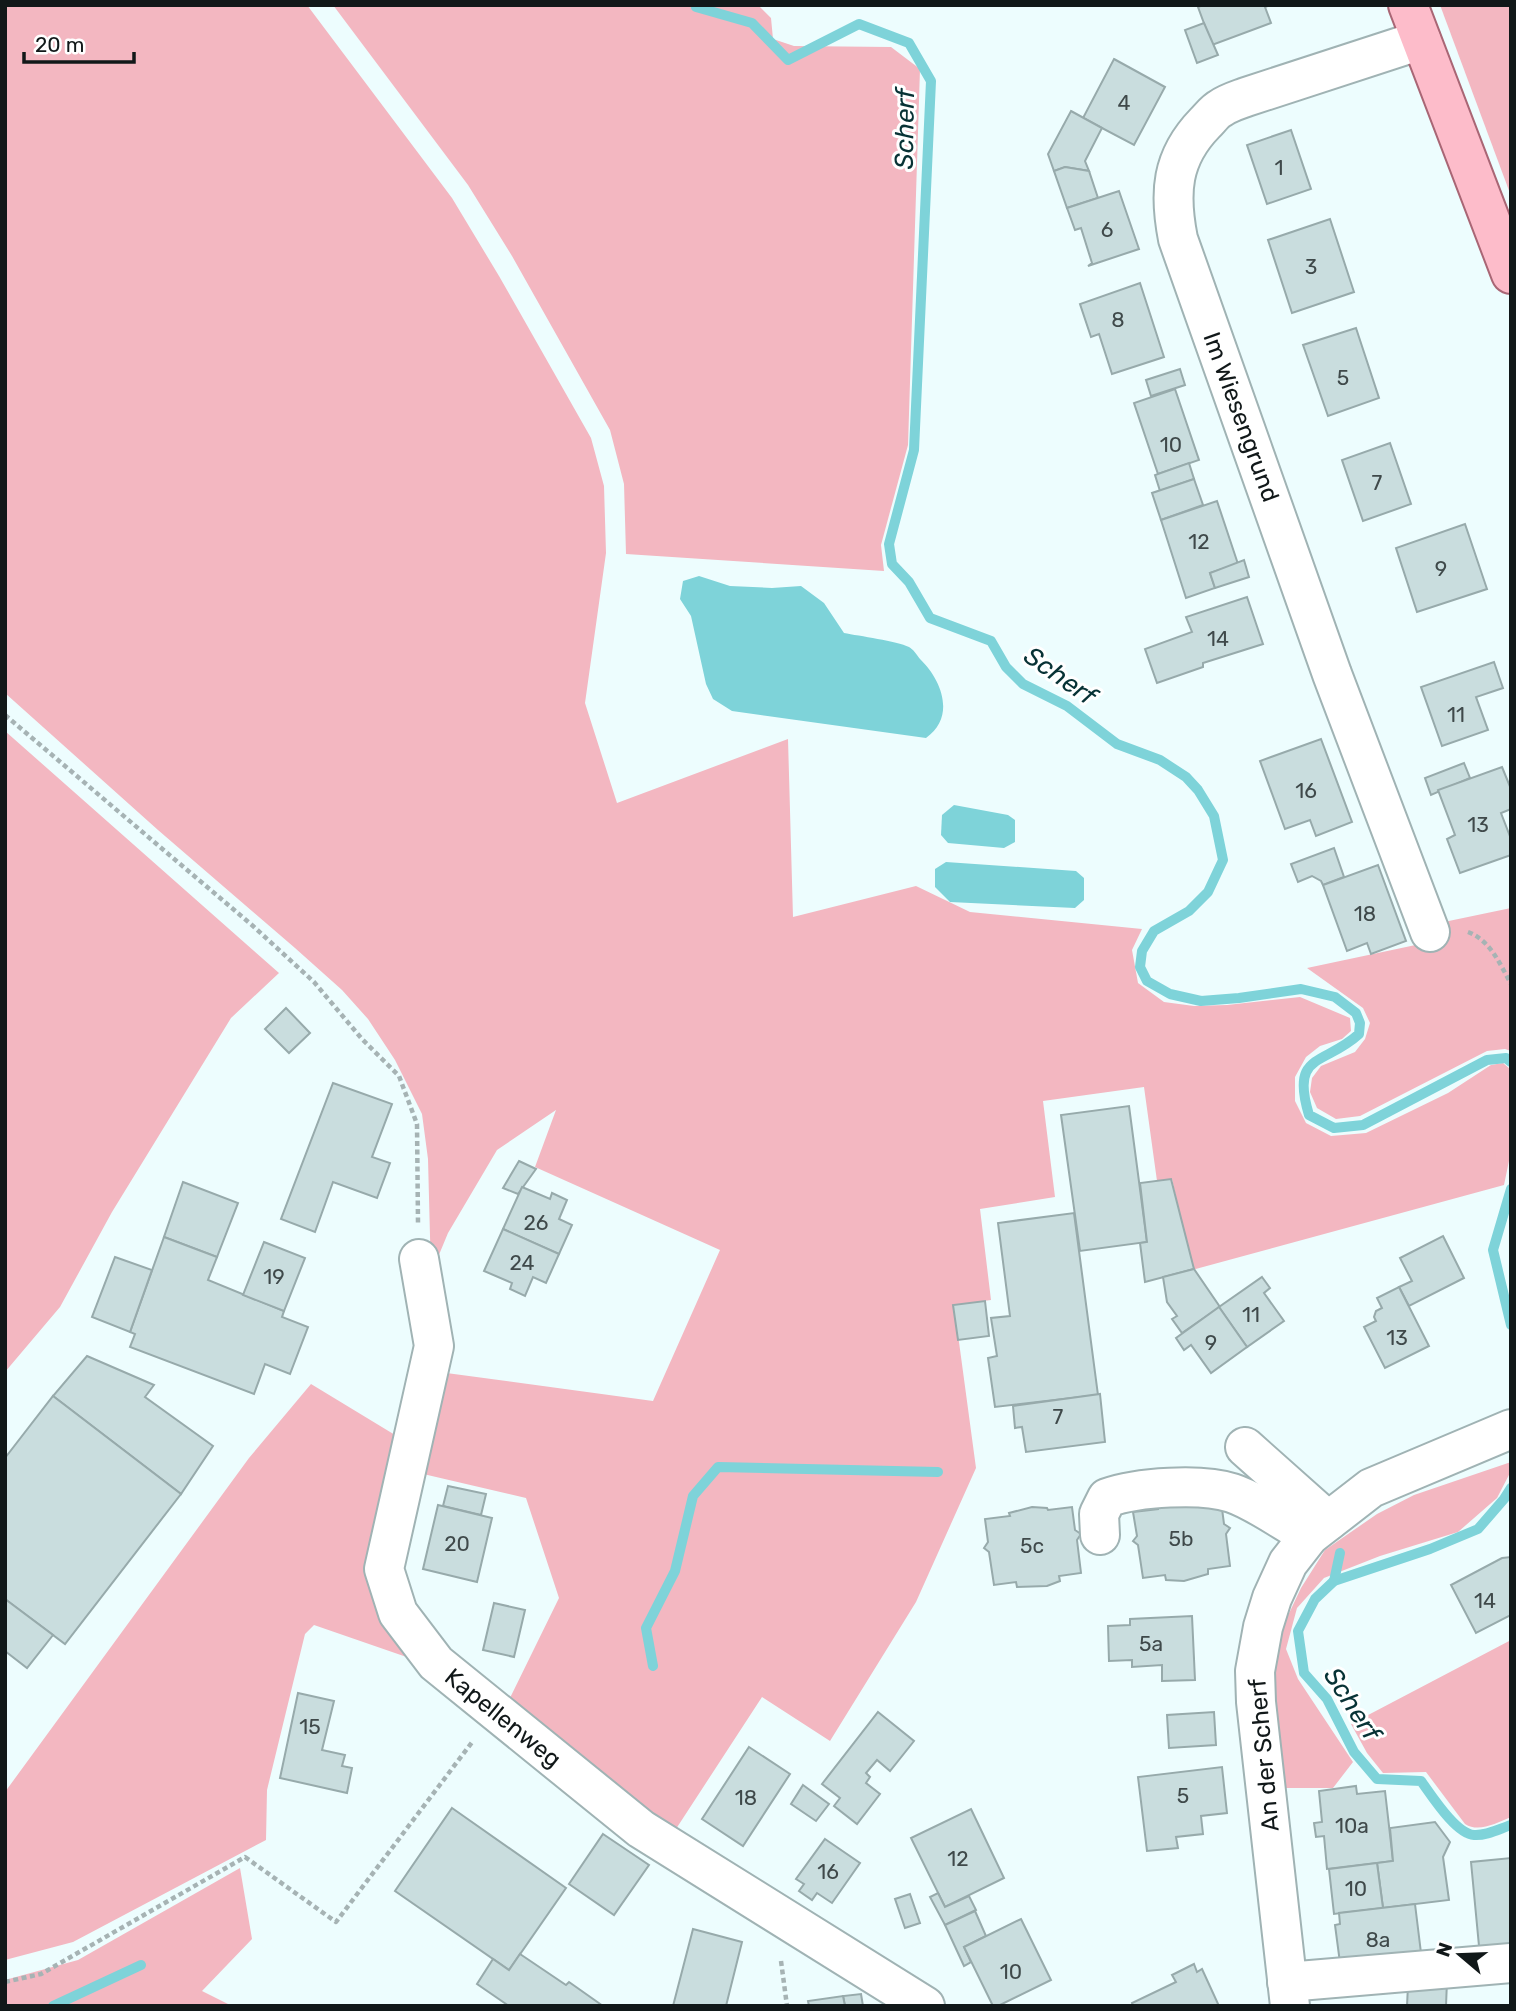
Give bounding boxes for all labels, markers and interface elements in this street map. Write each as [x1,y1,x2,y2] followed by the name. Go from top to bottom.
[24,21,135,65] scale bar
[35,32,84,57] text: 20 m
[889,85,921,170] water label: Scherf
[1117,90,1131,115] house number: 4
[1275,155,1284,180] house number: 1
[1101,217,1113,242] house number: 6
[1305,254,1317,279] house number: 3
[1111,307,1125,332] house number: 8
[1197,328,1285,506] street label: Im Wiesengrund
[1337,365,1349,390] house number: 5
[1160,432,1182,457] house number: 10
[1372,470,1383,495] house number: 7
[1188,529,1210,554] house number: 12
[1435,556,1447,581] house number: 9
[1207,626,1229,651] house number: 14
[1018,640,1104,714] water label: Scherf
[1447,702,1465,727] house number: 11
[1295,778,1317,803] house number: 16
[1467,812,1489,837] house number: 13
[1354,901,1376,926] house number: 18
[524,1210,549,1235] house number: 26
[509,1250,535,1275] house number: 24
[263,1264,285,1289] house number: 19
[1242,1302,1260,1327] house number: 11
[1386,1325,1408,1350] house number: 13
[1205,1330,1217,1355] house number: 9
[1053,1404,1064,1429] house number: 7
[1169,1526,1193,1551] house number: 5b
[444,1531,470,1556] house number: 20
[1020,1533,1044,1558] house number: 5c
[1474,1588,1496,1613] house number: 14
[1139,1631,1163,1656] house number: 5a
[1317,1662,1389,1749] water label: Scherf
[439,1663,567,1773] street label: Kapellenweg
[1243,1677,1285,1833] street label: An der Scherf
[299,1714,321,1739] house number: 15
[1177,1783,1189,1808] house number: 5
[735,1785,757,1810] house number: 18
[1335,1813,1369,1838] house number: 10a
[947,1846,969,1871] house number: 12
[817,1859,839,1884] house number: 16
[1345,1876,1367,1901] house number: 10
[1425,1920,1495,1990] north arrow
[1366,1927,1390,1952] house number: 8a
[1431,1939,1457,1960] text: N
[1000,1959,1022,1984] house number: 10

